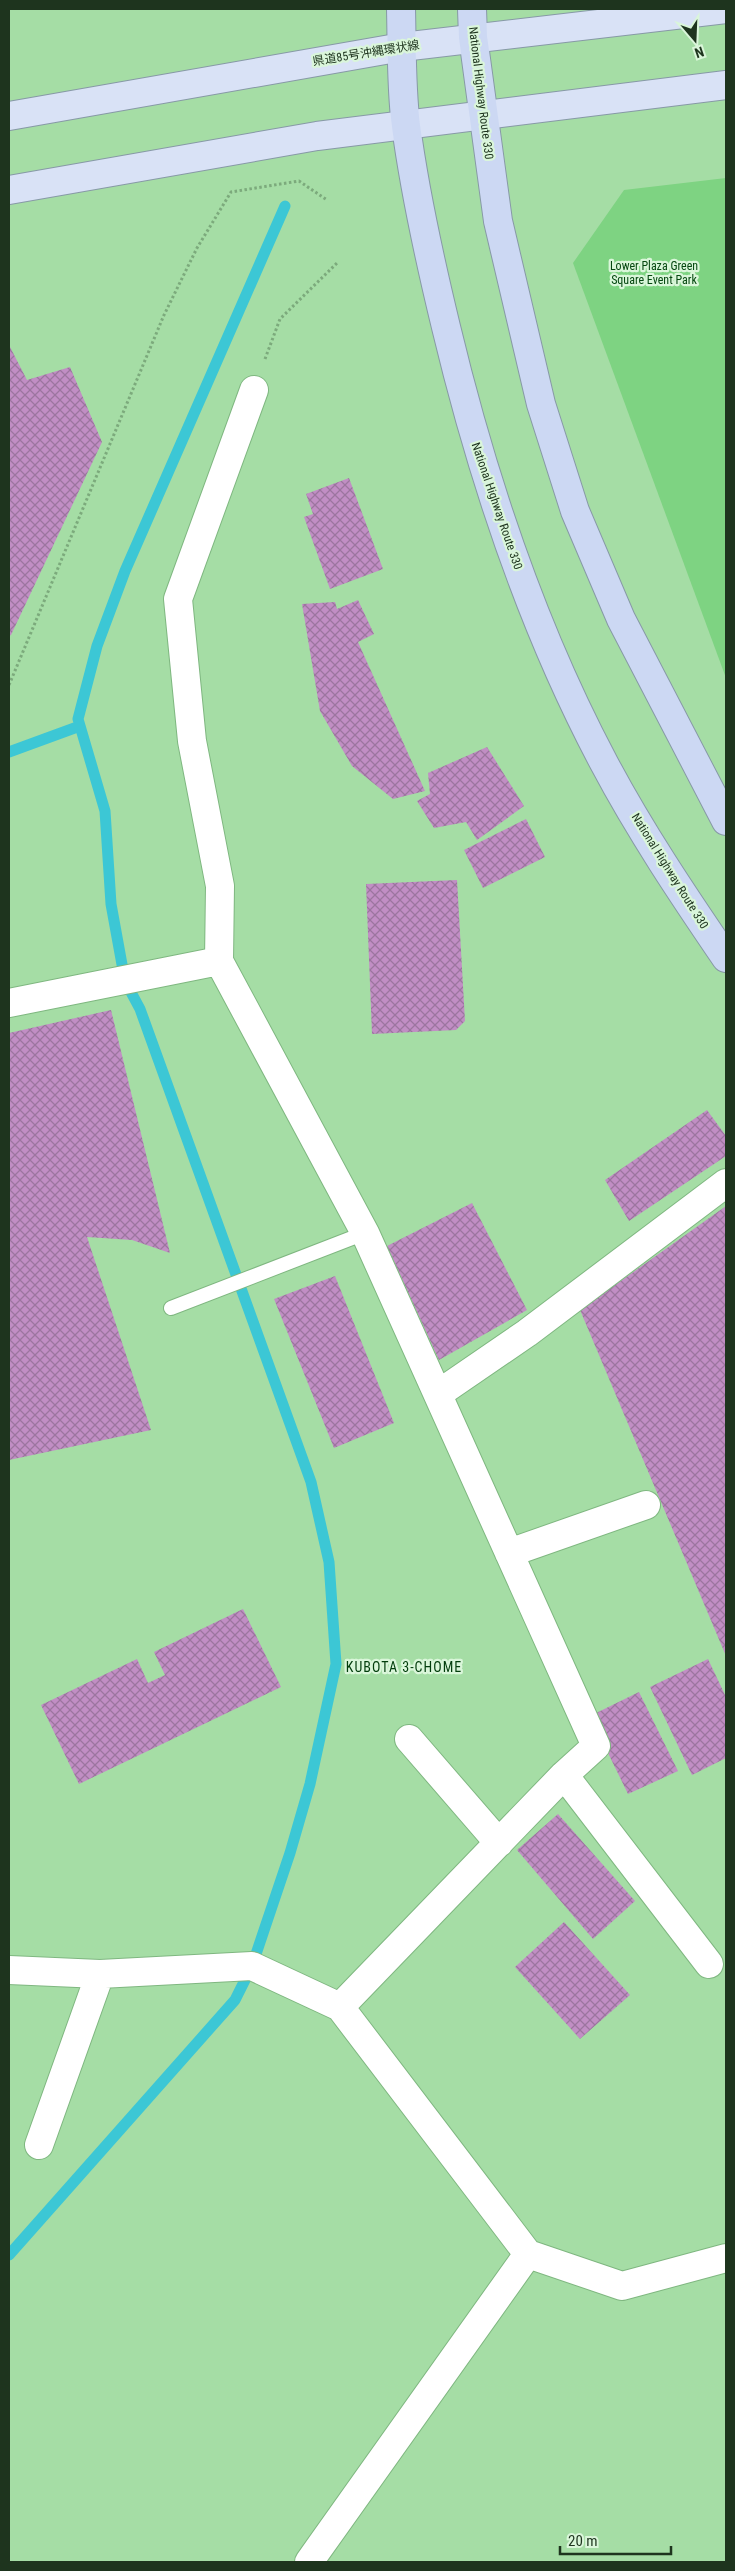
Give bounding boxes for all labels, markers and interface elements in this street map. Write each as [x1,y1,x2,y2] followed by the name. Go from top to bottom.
[670,15,720,65] north arrow
[466,26,496,160] street label: National Highway Route 330
[312,38,420,68] street label: 県道85号沖縄環状線
[693,43,706,61] text: N
[610,259,698,287] park label: Lower Plaza Green Square Event Park
[469,441,525,572] street label: National Highway Route 330
[629,811,711,931] street label: National Highway Route 330
[346,1659,462,1675] district label: KUBOTA 3-CHOME
[560,2524,671,2556] scale bar
[568,2532,598,2550] text: 20 m

